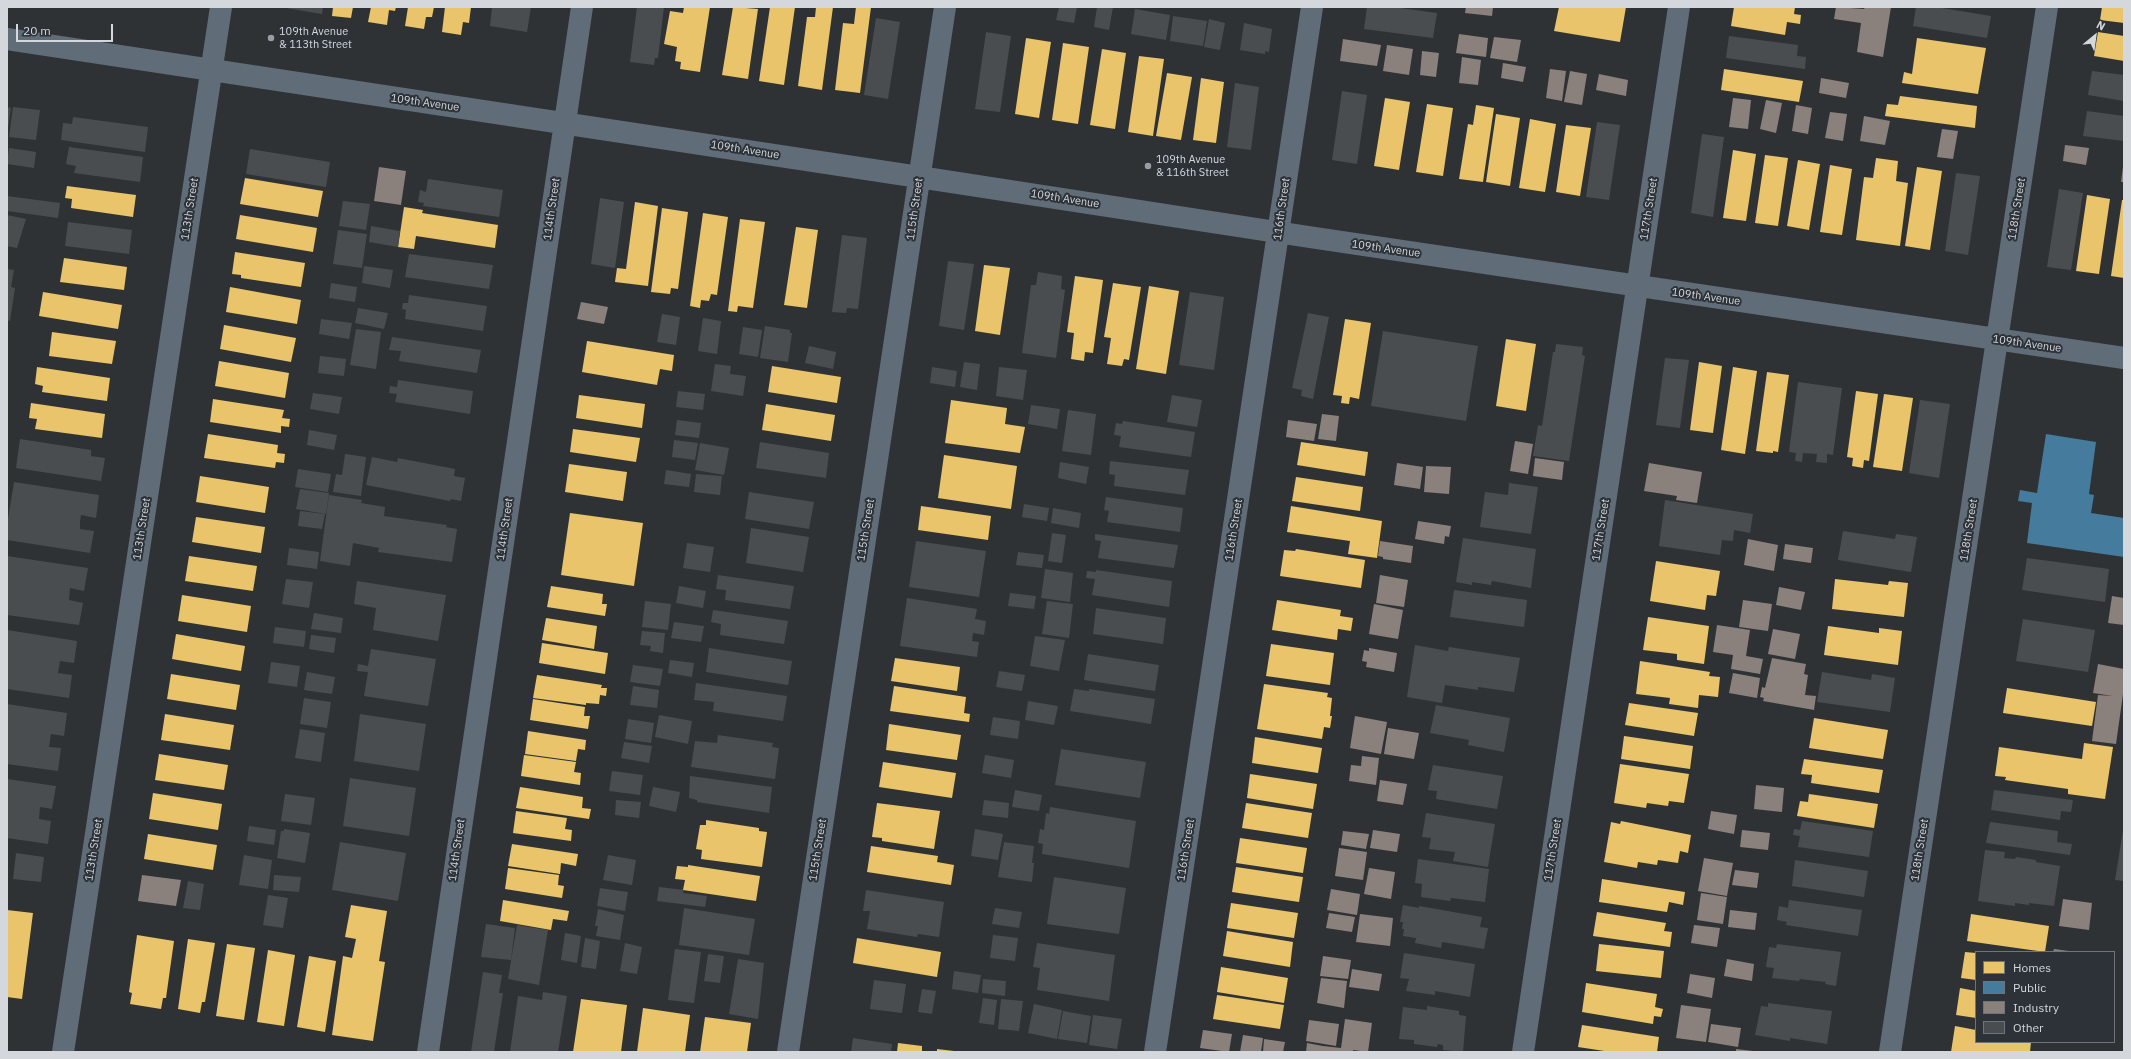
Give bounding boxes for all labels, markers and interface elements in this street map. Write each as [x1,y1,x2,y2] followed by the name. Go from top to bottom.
[18,16,115,42] scale bar
[2075,16,2115,56] north arrow
[2094,17,2108,34] text: N
[23,23,51,38] text: 20 m
[279,25,352,51] place label: 109th Avenue & 113th Street
[266,33,276,43] marker: 109th Avenue & 113th Street
[390,92,460,114] street label: 109th Avenue
[710,138,780,162] street label: 109th Avenue
[1156,153,1229,179] place label: 109th Avenue & 116th Street
[1143,161,1153,171] marker: 109th Avenue & 116th Street
[179,177,201,241] street label: 113th Street
[541,177,563,241] street label: 114th Street
[904,177,926,241] street label: 115th Street
[1271,177,1293,241] street label: 116th Street
[1638,177,1660,241] street label: 117th Street
[2006,177,2028,241] street label: 118th Street
[1030,187,1100,211] street label: 109th Avenue
[1351,238,1421,260] street label: 109th Avenue
[1671,286,1741,308] street label: 109th Avenue
[1992,333,2062,355] street label: 109th Avenue
[131,497,153,561] street label: 113th Street
[494,497,516,561] street label: 114th Street
[855,498,877,562] street label: 115th Street
[1223,498,1245,562] street label: 116th Street
[1590,498,1612,562] street label: 117th Street
[1958,498,1980,562] street label: 118th Street
[83,818,105,882] street label: 113th Street
[446,818,468,882] street label: 114th Street
[807,818,829,882] street label: 115th Street
[1175,818,1197,882] street label: 116th Street
[1542,818,1564,882] street label: 117th Street
[1909,818,1931,882] street label: 118th Street
[1975,951,2115,1043] legend
[2013,960,2051,975] text: Homes
[2013,980,2046,995] text: Public
[2013,1000,2059,1015] text: Industry
[2013,1020,2044,1035] text: Other

